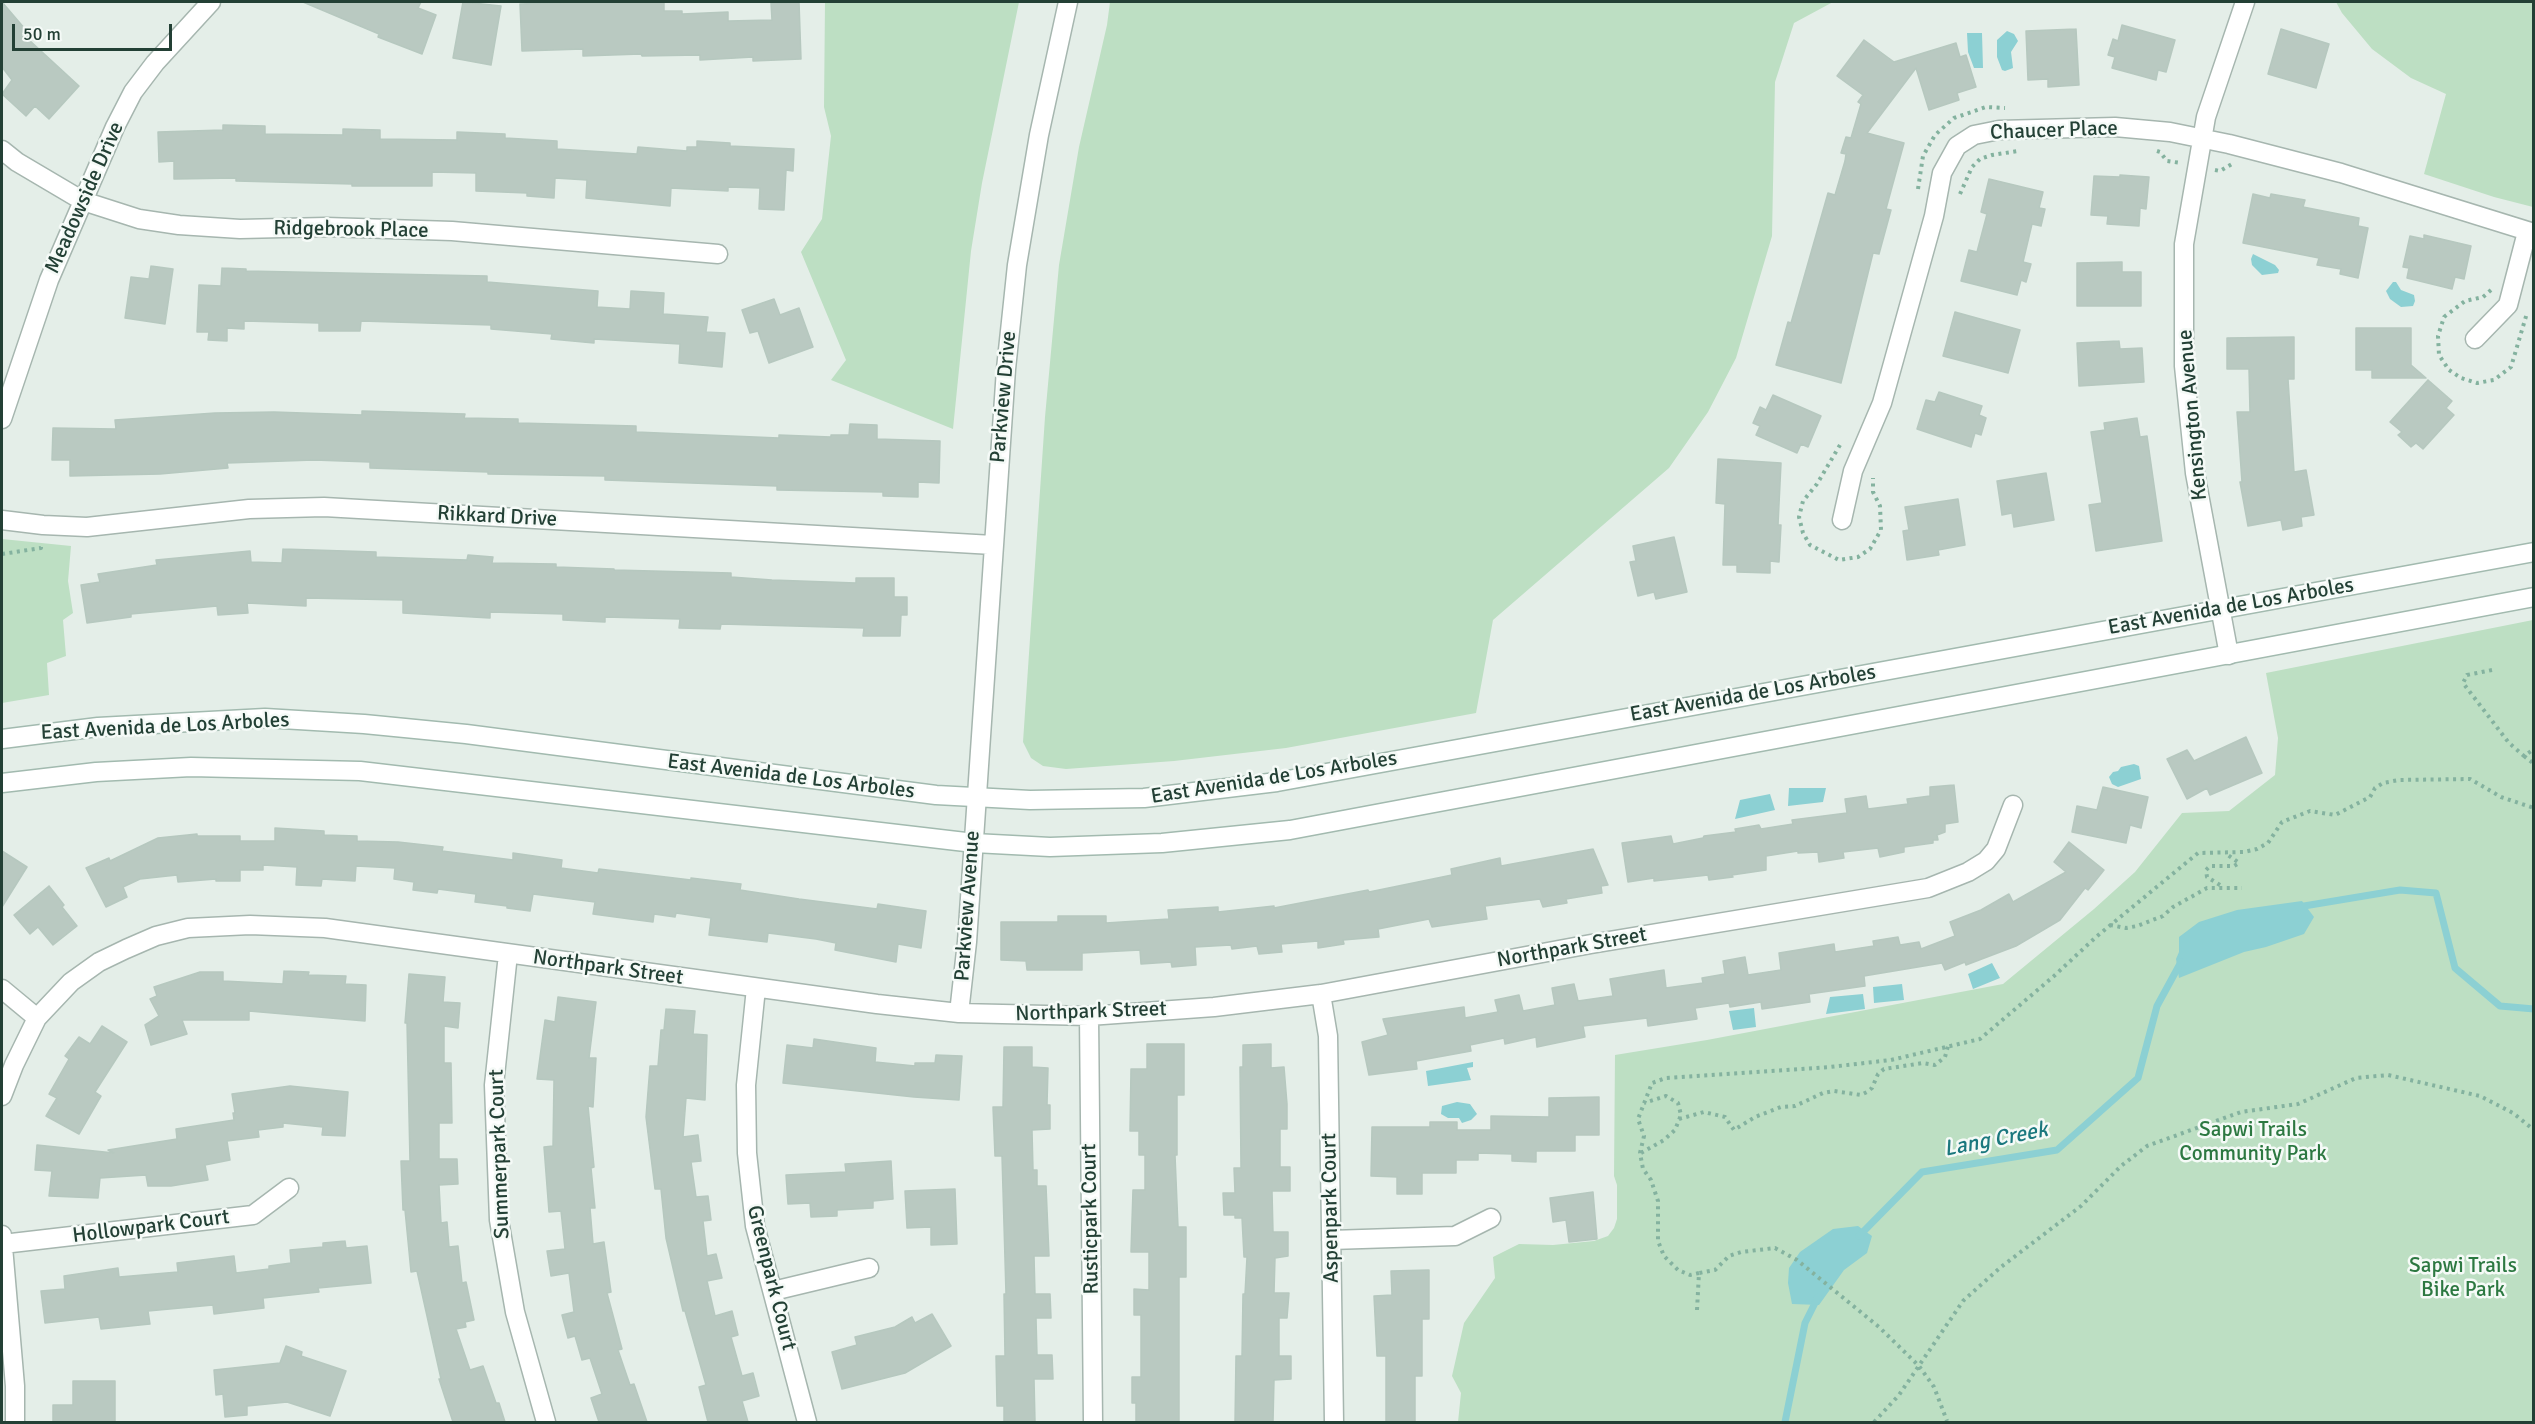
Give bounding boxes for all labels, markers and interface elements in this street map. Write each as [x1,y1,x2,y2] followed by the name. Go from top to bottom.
[15,12,176,50] scale bar
[23,23,61,45] text: 50 m
[1990,116,2118,146] street label: Chaucer Place
[40,118,130,278] street label: Meadowside Drive
[273,216,429,244] street label: Ridgebrook Place
[2173,329,2213,501] street label: Kensington Avenue
[986,330,1022,464] street label: Parkview Drive
[436,501,558,533] street label: Rikkard Drive
[2106,573,2356,641] street label: East Avenida de Los Arboles
[1628,660,1878,728] street label: East Avenida de Los Arboles
[40,708,290,746] street label: East Avenida de Los Arboles
[1149,746,1399,810] street label: East Avenida de Los Arboles
[666,749,916,805] street label: East Avenida de Los Arboles
[950,830,986,982] street label: Parkview Avenue
[1495,922,1649,974] street label: Northpark Street
[531,945,685,991] street label: Northpark Street
[1015,997,1167,1027] street label: Northpark Street
[484,1069,516,1239] street label: Summerpark Court
[1942,1117,2050,1163] water label: Lang Creek
[2179,1117,2327,1167] park label: Sapwi Trails Community Park
[1317,1133,1345,1283] street label: Aspenpark Court
[1077,1143,1105,1295] street label: Rusticpark Court
[741,1203,801,1353] street label: Greenpark Court
[71,1205,231,1249] street label: Hollowpark Court
[2409,1253,2517,1303] park label: Sapwi Trails Bike Park

